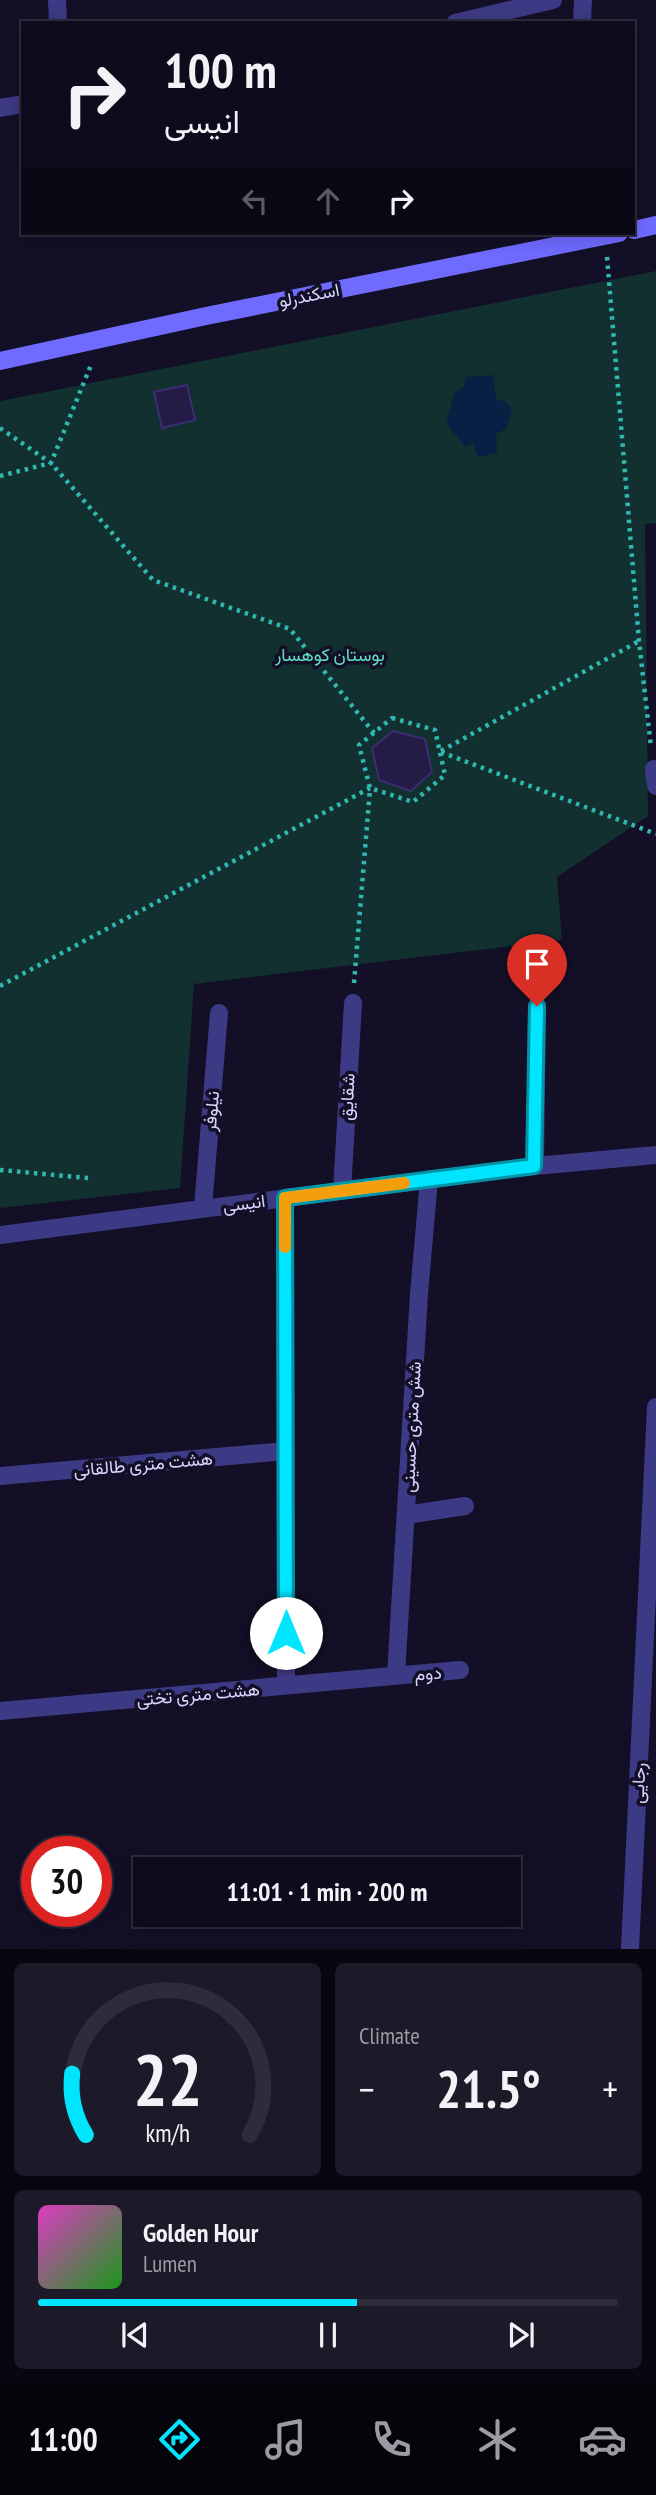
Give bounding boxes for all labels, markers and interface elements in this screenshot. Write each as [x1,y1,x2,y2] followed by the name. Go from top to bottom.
[164,38,277,102] text: 100 m
[49,49,140,140] icon: right
[164,100,240,142] text: انیسی
[236,182,274,220] icon: left
[309,182,347,220] icon: ahead
[382,182,420,220] icon: right
[277,278,341,312] street label: اسکندرلو
[274,643,385,666] park label: بوستان کوهسار
[507,934,567,1006] pin
[518,945,556,983] icon: arrive
[334,1073,360,1121] street label: شقایق
[198,1090,224,1133] street label: نیلوفر
[221,1189,267,1217] street label: انیسی
[396,1361,426,1493] street label: شش متری حسینی
[72,1446,214,1482] street label: هشت متری طالقانی
[249,1596,323,1670] position arrow
[414,1661,443,1686] street label: دوم
[135,1677,261,1711] street label: هشت متری تختی
[625,1762,651,1804] street label: رجایی
[21,1836,112,1927] speed limit sign: 30
[227,1875,427,1908] text: 11:01 · 1 min · 200 m
[359,2021,420,2050] text: Climate
[133,2032,202,2126] text: 22
[436,2055,541,2122] text: 21.5°
[359,2064,375,2113] text: −
[602,2064,618,2113] text: +
[145,2117,190,2149] text: km/h
[143,2216,258,2249] text: Golden Hour
[143,2249,197,2278] text: Lumen
[116,2316,154,2354] icon: previous
[309,2316,347,2354] icon: pause
[502,2316,540,2354] icon: next
[155,2415,204,2464] icon: directions
[261,2415,310,2464] icon: music
[367,2415,416,2464] icon: phone
[473,2415,522,2464] icon: climate
[578,2415,627,2464] icon: car
[28,2418,98,2460] text: 11:00

